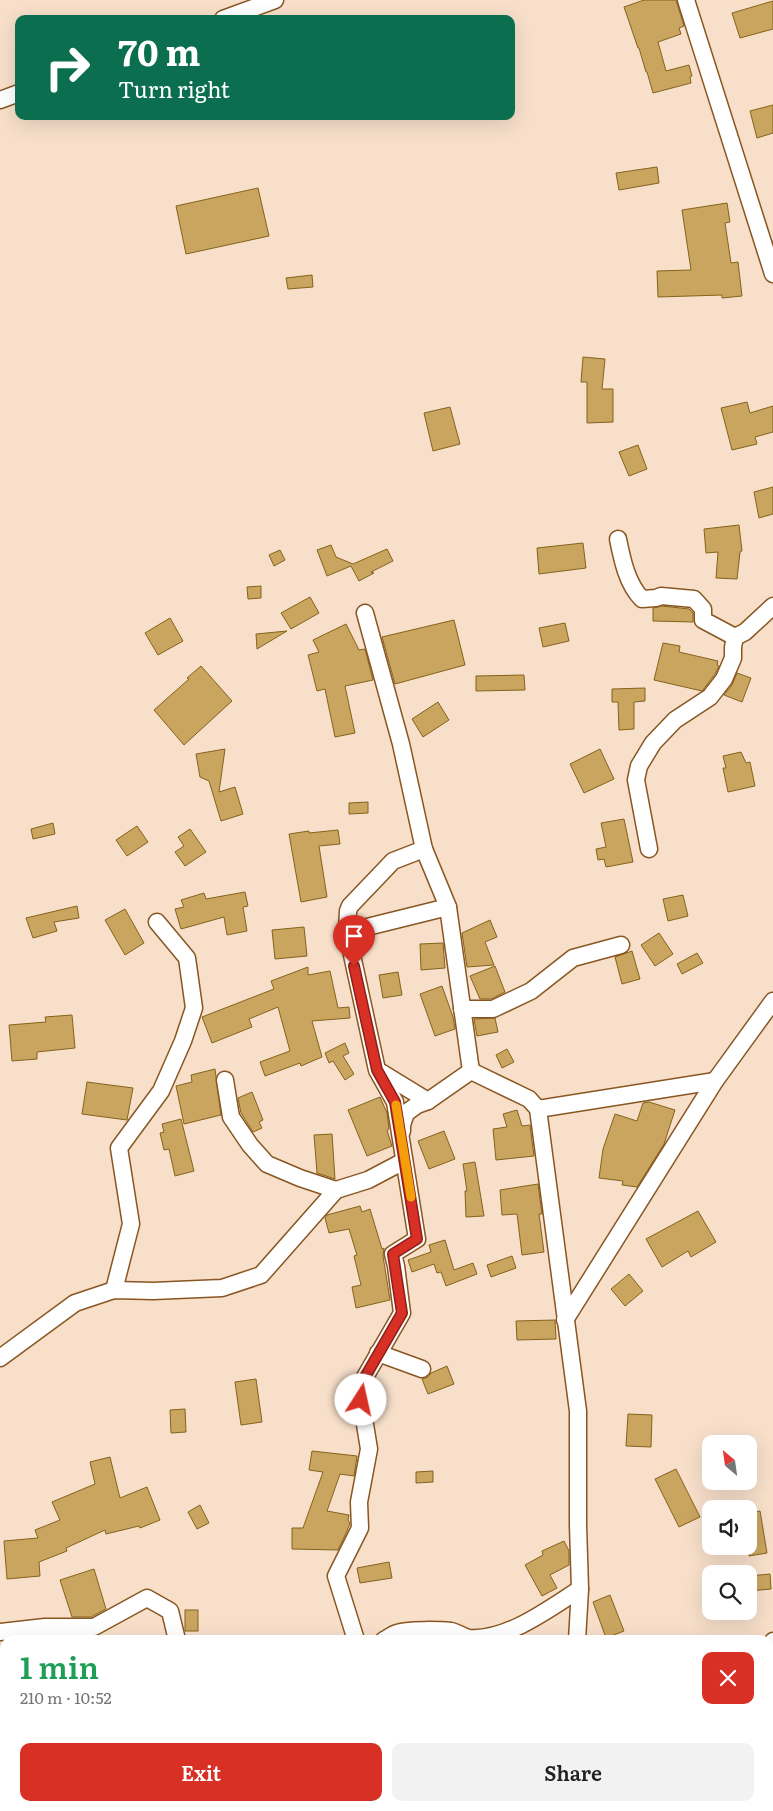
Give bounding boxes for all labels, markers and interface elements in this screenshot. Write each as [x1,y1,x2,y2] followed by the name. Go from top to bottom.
[118,25,200,77] text: 70 m
[35,35,100,100] icon: right
[118,72,230,105] text: Turn right
[333,915,375,966] pin
[340,922,368,950] icon: arrive
[334,1373,386,1425] position arrow
[702,1435,758,1490] north arrow
[702,1435,757,1620] map controls
[702,1500,757,1555] button: sound
[702,1565,757,1620] button: search
[20,1644,99,1688] text: 1 min
[702,1652,754,1704] button: close
[20,1685,112,1709] text: 210 m · 10:52
[20,1743,382,1801] button: Exit
[392,1743,754,1801] button: Share

